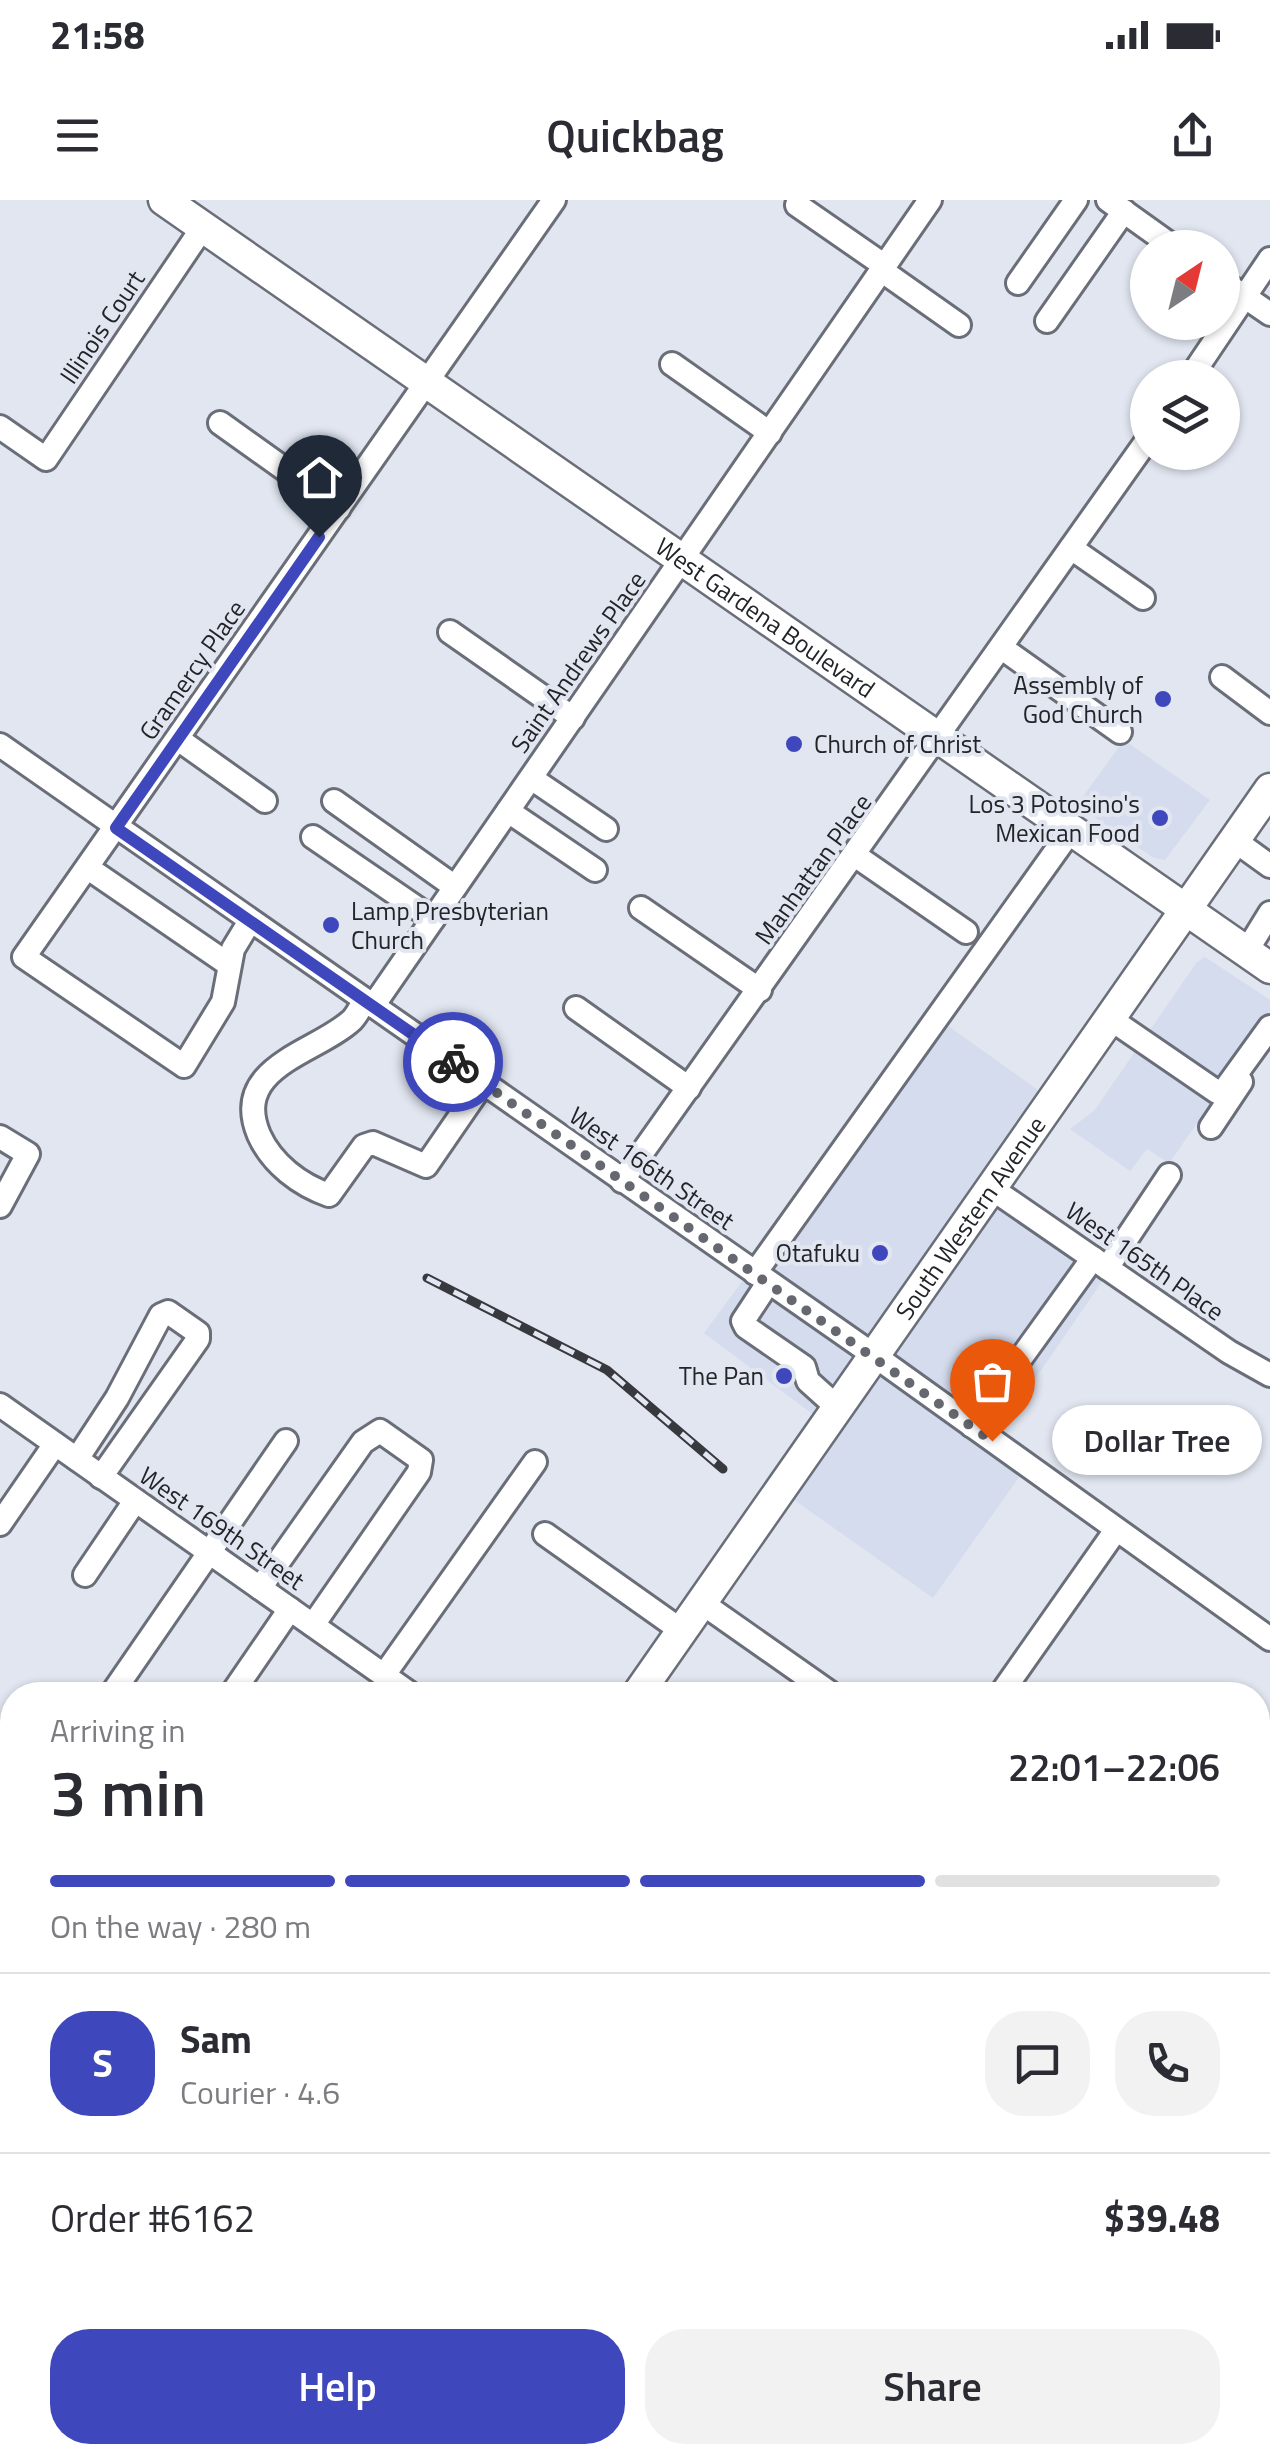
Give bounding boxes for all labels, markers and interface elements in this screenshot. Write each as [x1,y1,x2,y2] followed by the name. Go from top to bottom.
[50,6,145,64] text: 21:58
[546,101,724,169] text: Quickbag
[50,108,105,163] icon: menu
[1165,108,1220,163] icon: share
[1130,230,1240,340] north arrow
[1130,230,1240,470] map controls
[50,262,154,391] street label: Illinois Court
[1130,360,1240,470] button: layers
[277,435,362,538] pin
[292,450,347,505] icon: home
[648,528,883,707] street label: West Gardena Boulevard
[501,563,655,761] street label: Saint Andrews Place
[130,592,254,748] street label: Gramercy Place
[1013,666,1144,733] place label: Assembly of God Church
[1152,688,1174,710] marker: Assembly of God Church
[814,725,981,763] place label: Church of Christ
[783,733,805,755] marker: Church of Christ
[968,785,1140,852] place label: Los 3 Potosino's Mexican Food
[745,786,881,952] street label: Manhattan Place
[1149,807,1171,829] marker: Los 3 Potosino's Mexican Food
[351,892,549,959] place label: Lamp Presbyterian Church
[320,914,342,936] marker: Lamp Presbyterian Church
[403,1012,503,1112] courier
[426,1035,481,1090] icon: bike
[562,1097,743,1239] street label: West 166th Street
[886,1108,1055,1328] street label: South Western Avenue
[1058,1192,1232,1330] street label: West 165th Place
[775,1234,860,1272] place label: Otafuku
[869,1242,891,1264] marker: Otafuku
[950,1339,1035,1442] pin
[965,1354,1020,1409] icon: bag
[679,1357,764,1395] place label: The Pan
[773,1365,795,1387] marker: The Pan
[1052,1406,1262,1476] callout: Dollar Tree
[1083,1416,1231,1464] text: Dollar Tree
[132,1457,313,1599] street label: West 169th Street
[50,1706,186,1754] text: Arriving in
[1008,1738,1220,1796] text: 22:01–22:06
[50,1742,206,1841] text: 3 min
[50,1902,311,1950] text: On the way · 280 m
[180,2010,252,2068] text: Sam
[985,2011,1090,2116] button: chat
[1115,2011,1220,2116] button: phone
[92,2034,113,2092] text: S
[180,2068,340,2116] text: Courier · 4.6
[50,2189,255,2247] text: Order #6162
[1104,2189,1220,2247] text: $39.48
[50,2329,625,2444] button: Help
[645,2329,1220,2444] button: Share

